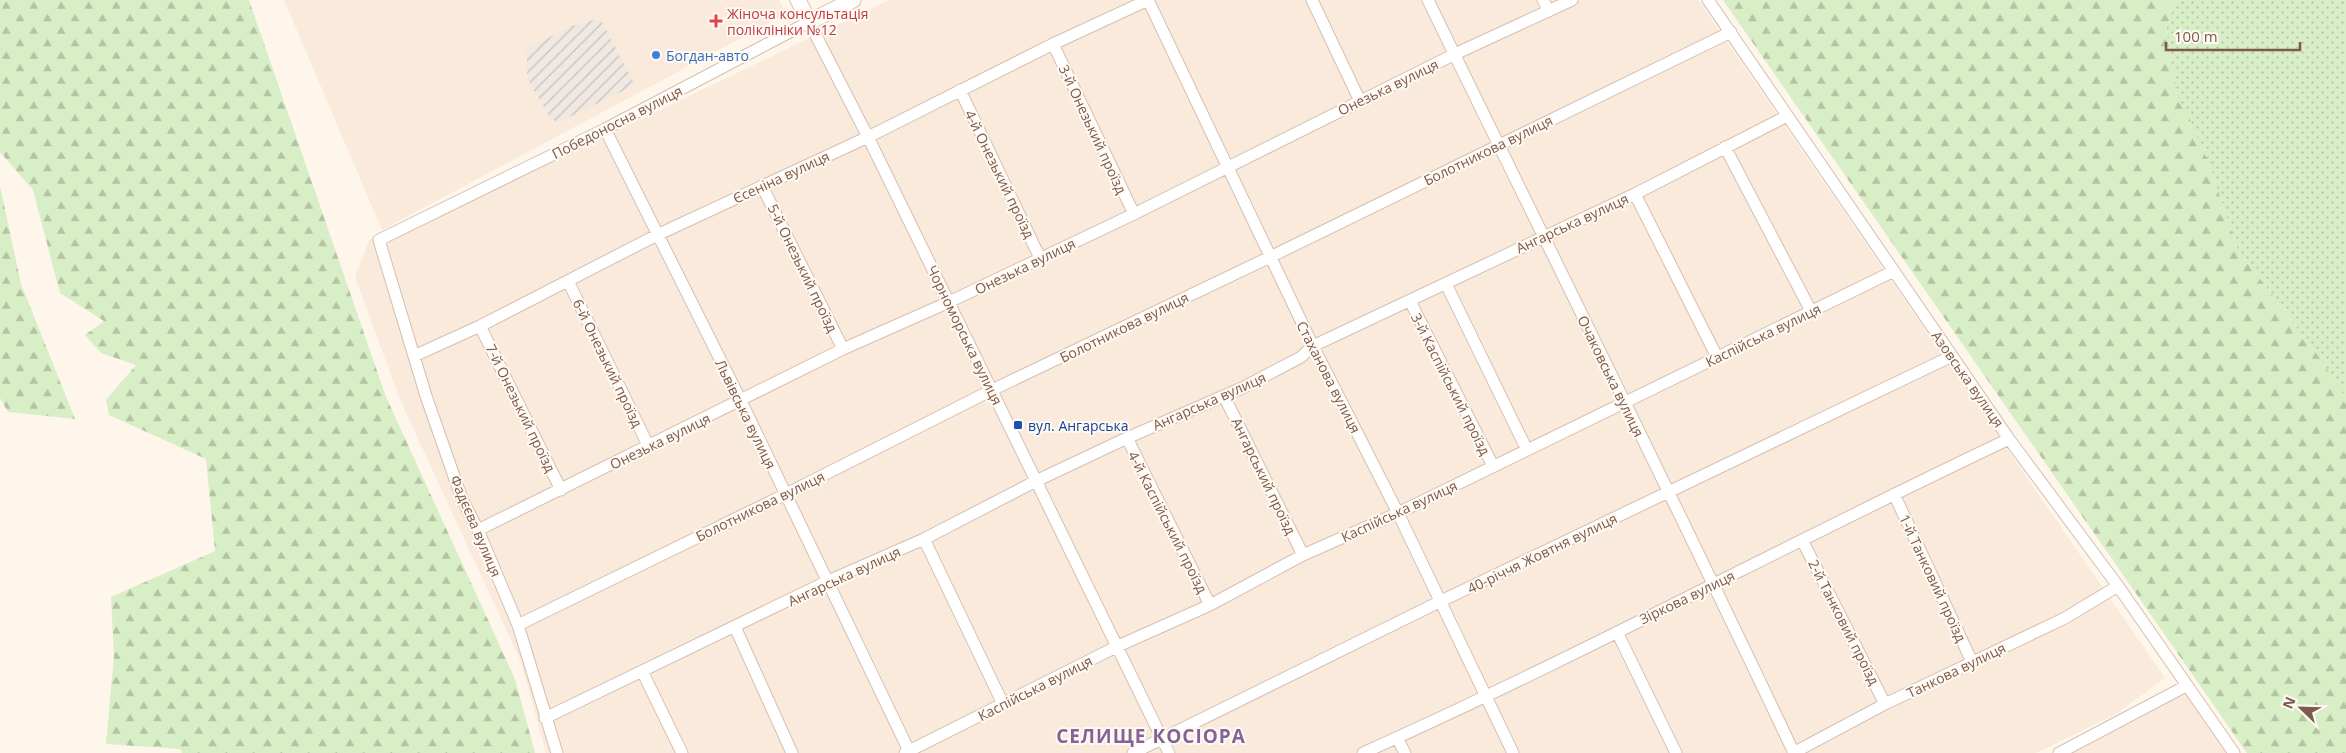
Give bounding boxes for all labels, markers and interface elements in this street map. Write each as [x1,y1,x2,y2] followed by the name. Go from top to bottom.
[727,4,868,39] place label: Жіноча консультація поліклініки №12
[709,14,723,28] marker: Жіноча консультація поліклініки №12
[2166,20,2300,52] scale bar
[2174,26,2218,46] text: 100 m
[666,46,749,65] place label: Богдан-авто
[650,49,662,61] marker: Богдан-авто
[1335,54,1441,120] street label: Онезька вулиця
[1055,61,1131,197] street label: 3-й Онезький проїзд
[549,81,685,163] street label: Победоносна вулиця
[961,107,1039,241] street label: 4-й Онезький проїзд
[1420,110,1556,190] street label: Болотникова вулиця
[730,146,832,208] street label: Єсеніна вулиця
[1513,189,1631,257] street label: Ангарська вулиця
[764,201,842,335] street label: 5-й Онезький проїзд
[972,233,1078,299] street label: Онезька вулиця
[923,262,1007,408] street label: Чорноморська вулиця
[1056,287,1192,367] street label: Болотникова вулиця
[569,296,647,430] street label: 6-й Онезький проїзд
[1702,299,1824,371] street label: Каспійська вулиця
[1407,310,1495,458] street label: 3-й Каспійський проїзд
[1573,312,1649,440] street label: Очаковська вулиця
[1292,318,1366,436] street label: Стаханова вулиця
[1927,327,2009,431] street label: Азовська вулиця
[482,341,560,475] street label: 7-й Онезький проїзд
[711,356,781,472] street label: Львівська вулиця
[1149,367,1269,435] street label: Ангарська вулиця
[607,408,713,474] street label: Онезька вулиця
[1227,414,1301,538] street label: Ангарський проїзд
[1028,416,1128,435] place label: вул. Ангарська
[1012,419,1024,431] marker: вул. Ангарська
[1124,448,1212,596] street label: 4-й Каспійський проїзд
[692,466,828,546] street label: Болотникова вулиця
[446,472,506,580] street label: Фадєєва вулиця
[1338,476,1460,546] street label: Каспійська вулиця
[1464,508,1620,598] street label: 40-річчя Жовтня вулиця
[1895,511,1971,645] street label: 1-й Танковий проїзд
[785,542,903,610] street label: Ангарська вулиця
[1804,556,1884,688] street label: 2-й Танковий проїзд
[1636,566,1738,628] street label: Зіркова вулиця
[1903,638,2009,702] street label: Танкова вулиця
[974,651,1096,725] street label: Каспійська вулиця
[2276,683,2326,733] north arrow
[2278,694,2300,712] text: N
[1056,723,1246,749] district label: СЕЛИЩЕ КОСІОРА

